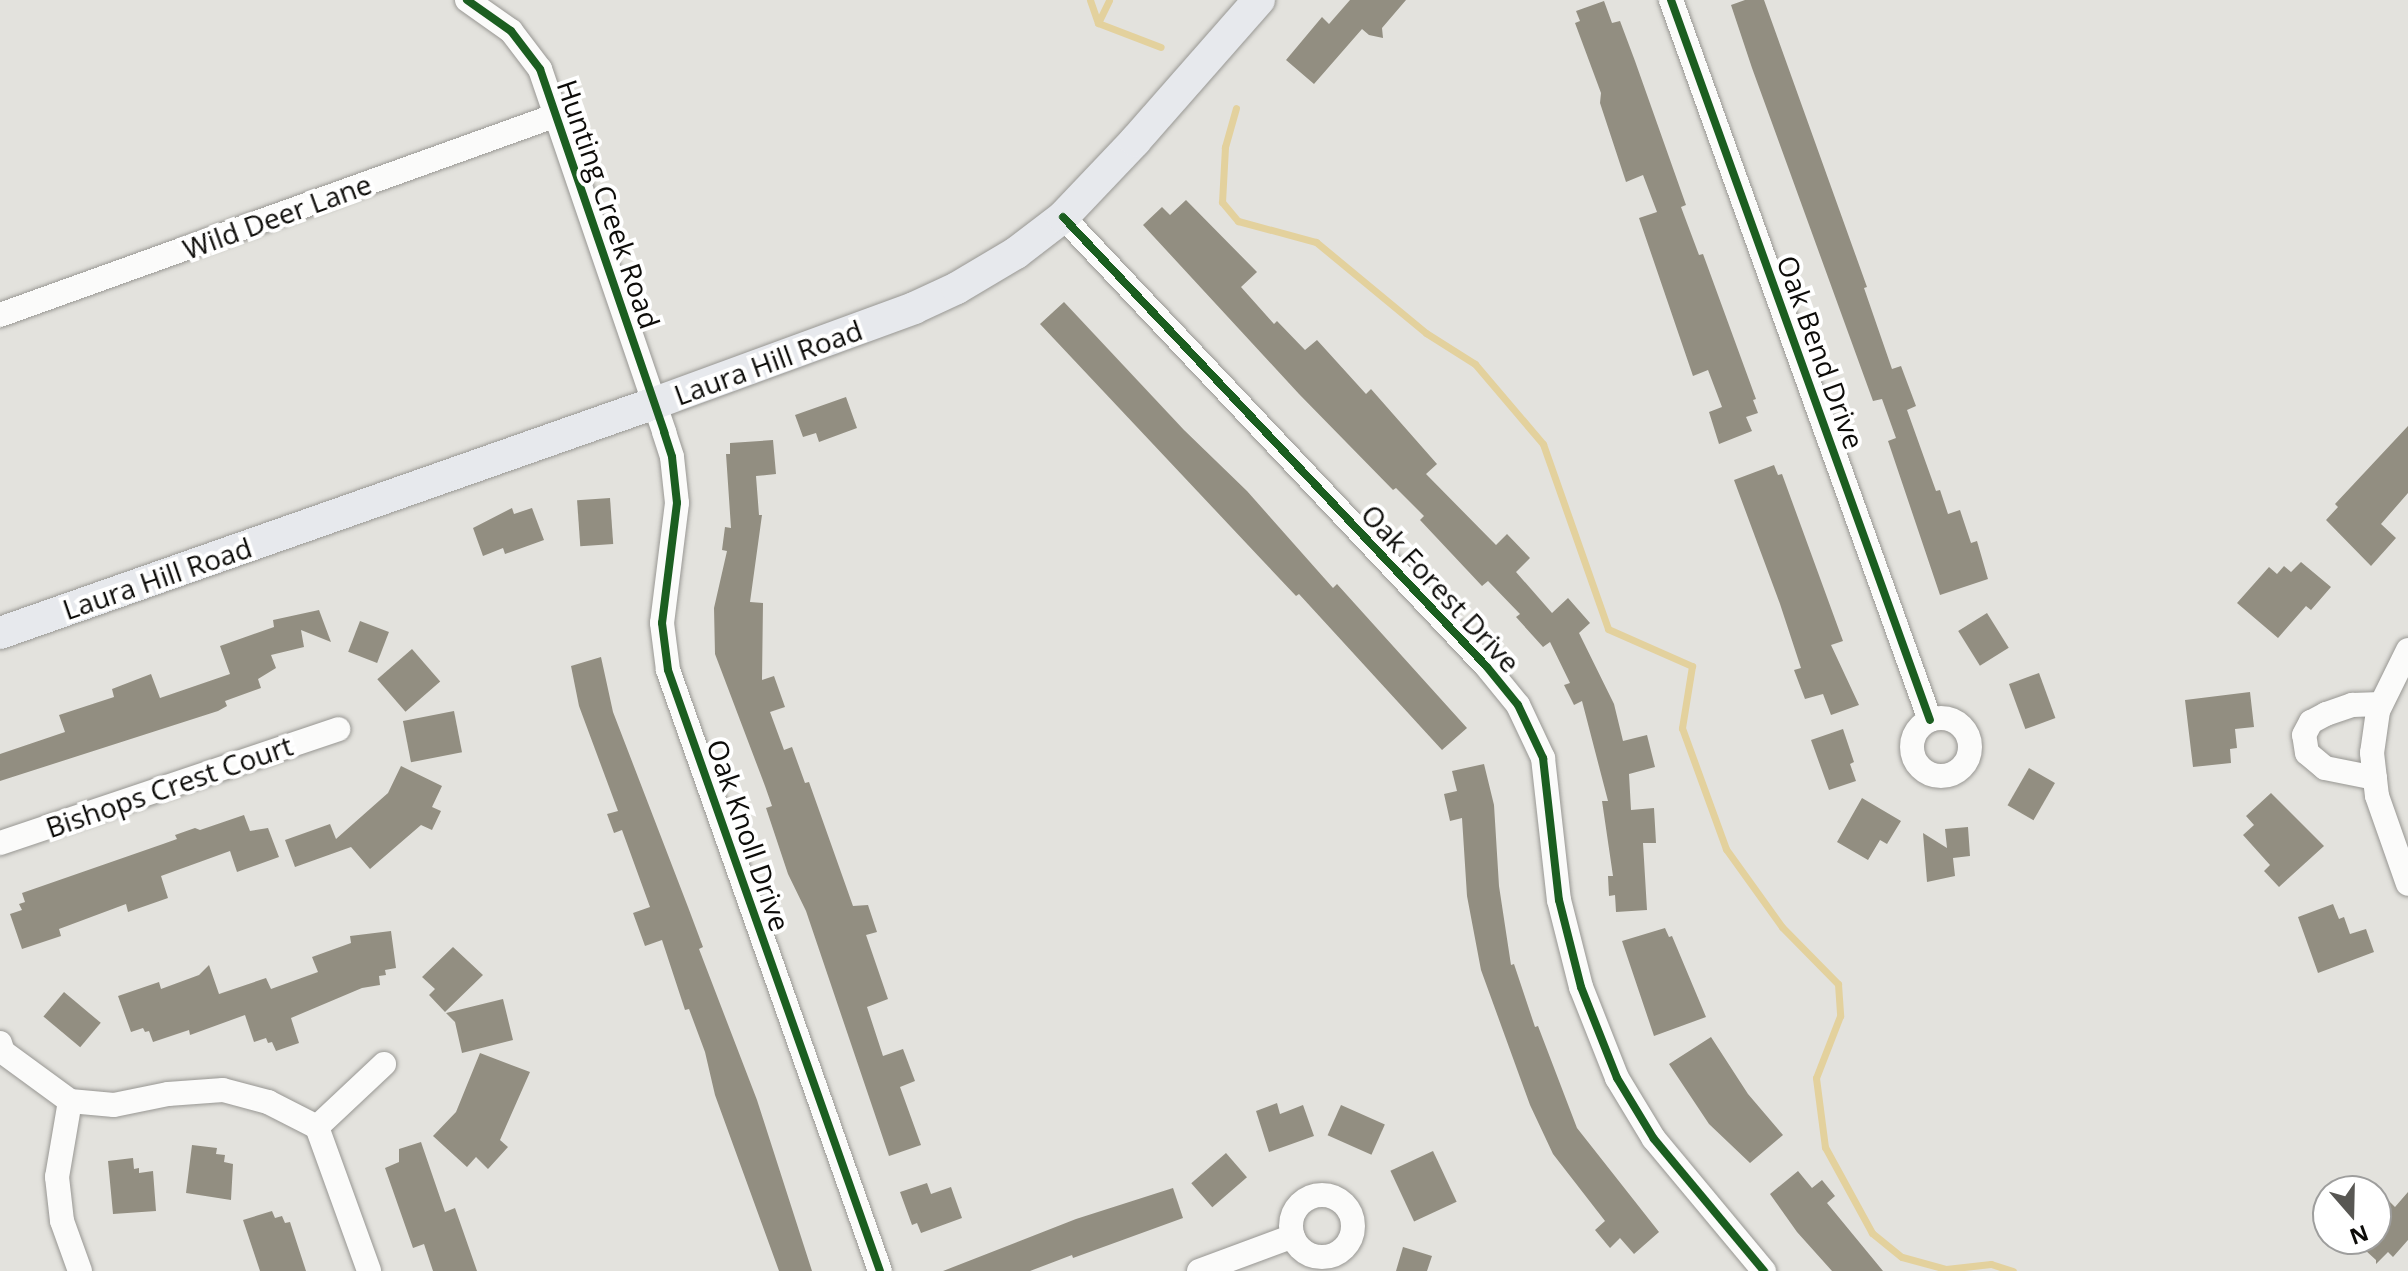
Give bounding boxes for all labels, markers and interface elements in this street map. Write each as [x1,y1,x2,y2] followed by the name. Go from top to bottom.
[551,75,667,333] street label: Hunting Creek Road
[178,166,376,266] street label: Wild Deer Lane
[1770,251,1872,453] street label: Oak Bend Drive
[669,312,867,412] street label: Laura Hill Road
[1355,497,1527,679] street label: Oak Forest Drive
[58,530,256,626] street label: Laura Hill Road
[41,728,297,844] street label: Bishops Crest Court
[700,735,798,935] street label: Oak Knoll Drive
[2312,1175,2392,1255] north arrow
[2346,1219,2373,1253] text: N

